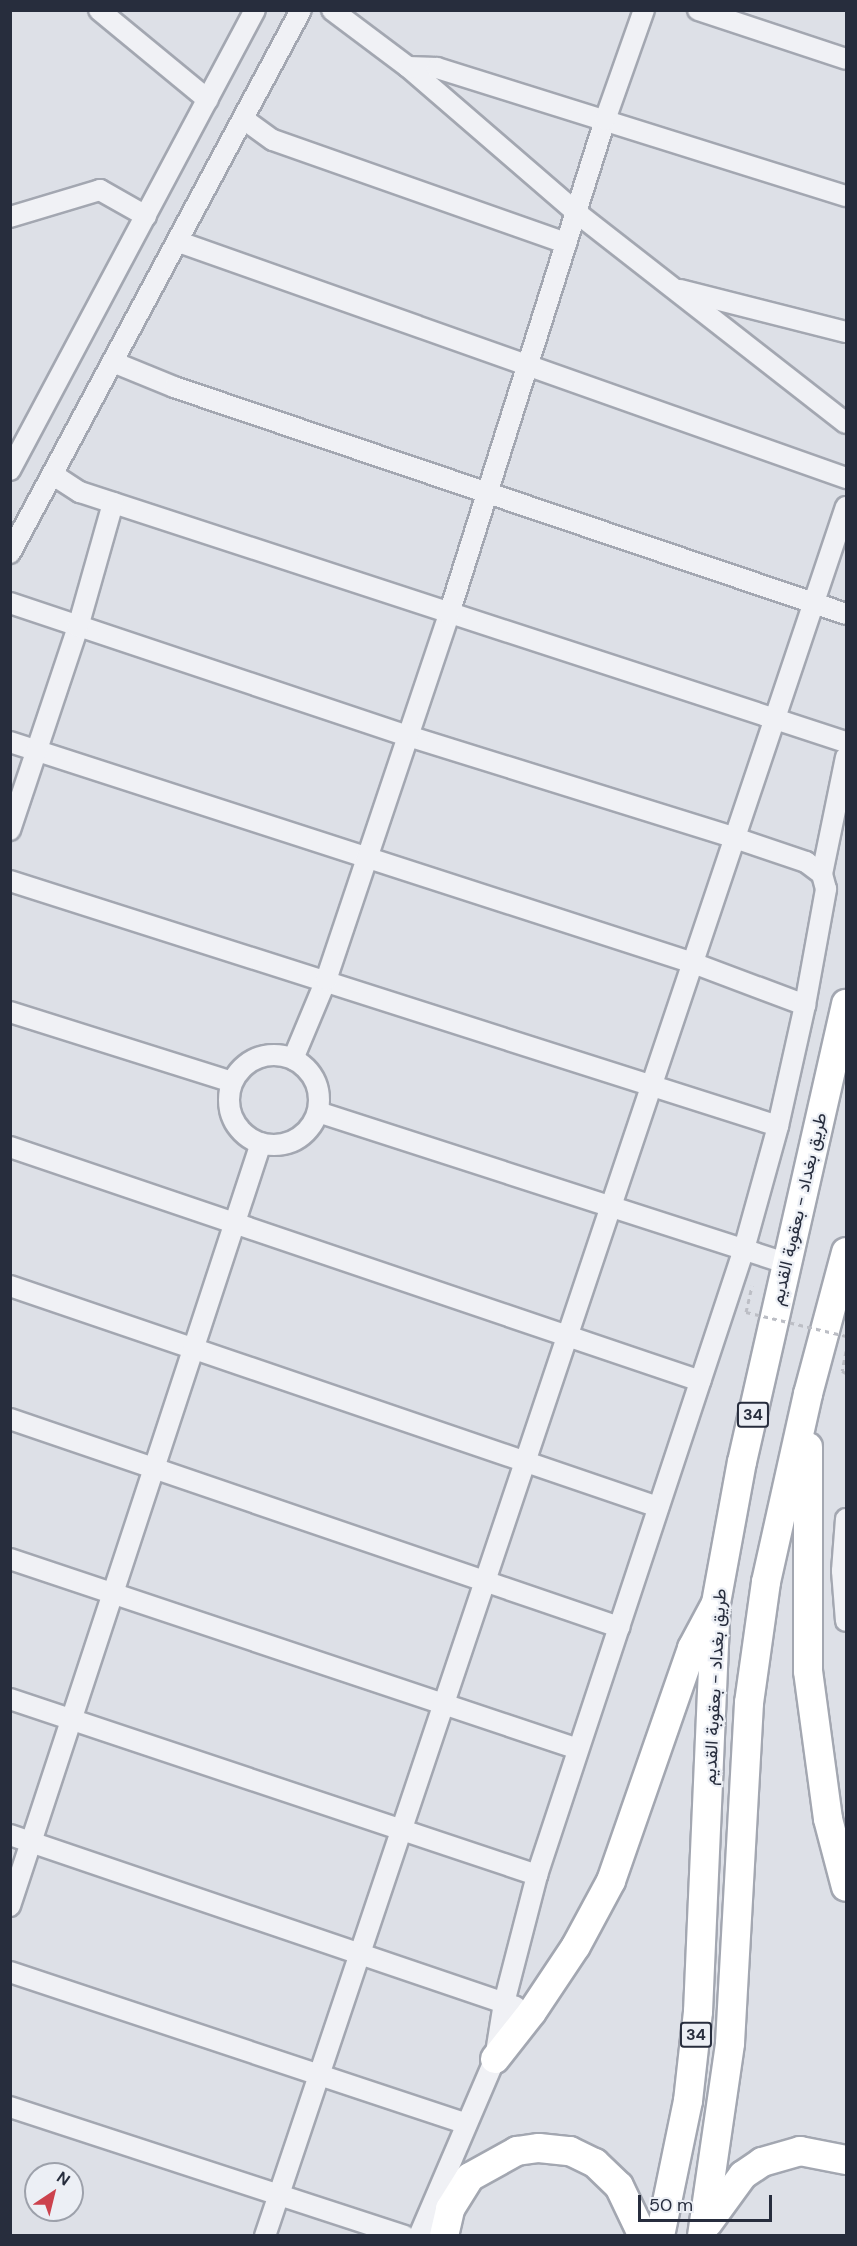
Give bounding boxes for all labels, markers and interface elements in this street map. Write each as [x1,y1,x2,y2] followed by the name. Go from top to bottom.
[766,1111,832,1307] street label: طريق بغداد - بعقوبة القديم
[736,1402,770,1428] road number: 34
[699,1588,731,1786] street label: طريق بغداد - بعقوبة القديم
[680,2022,712,2048] road number: 34
[24,2162,84,2222] north arrow
[53,2167,74,2190] text: N
[641,2183,774,2221] scale bar
[649,2193,693,2217] text: 50 m

